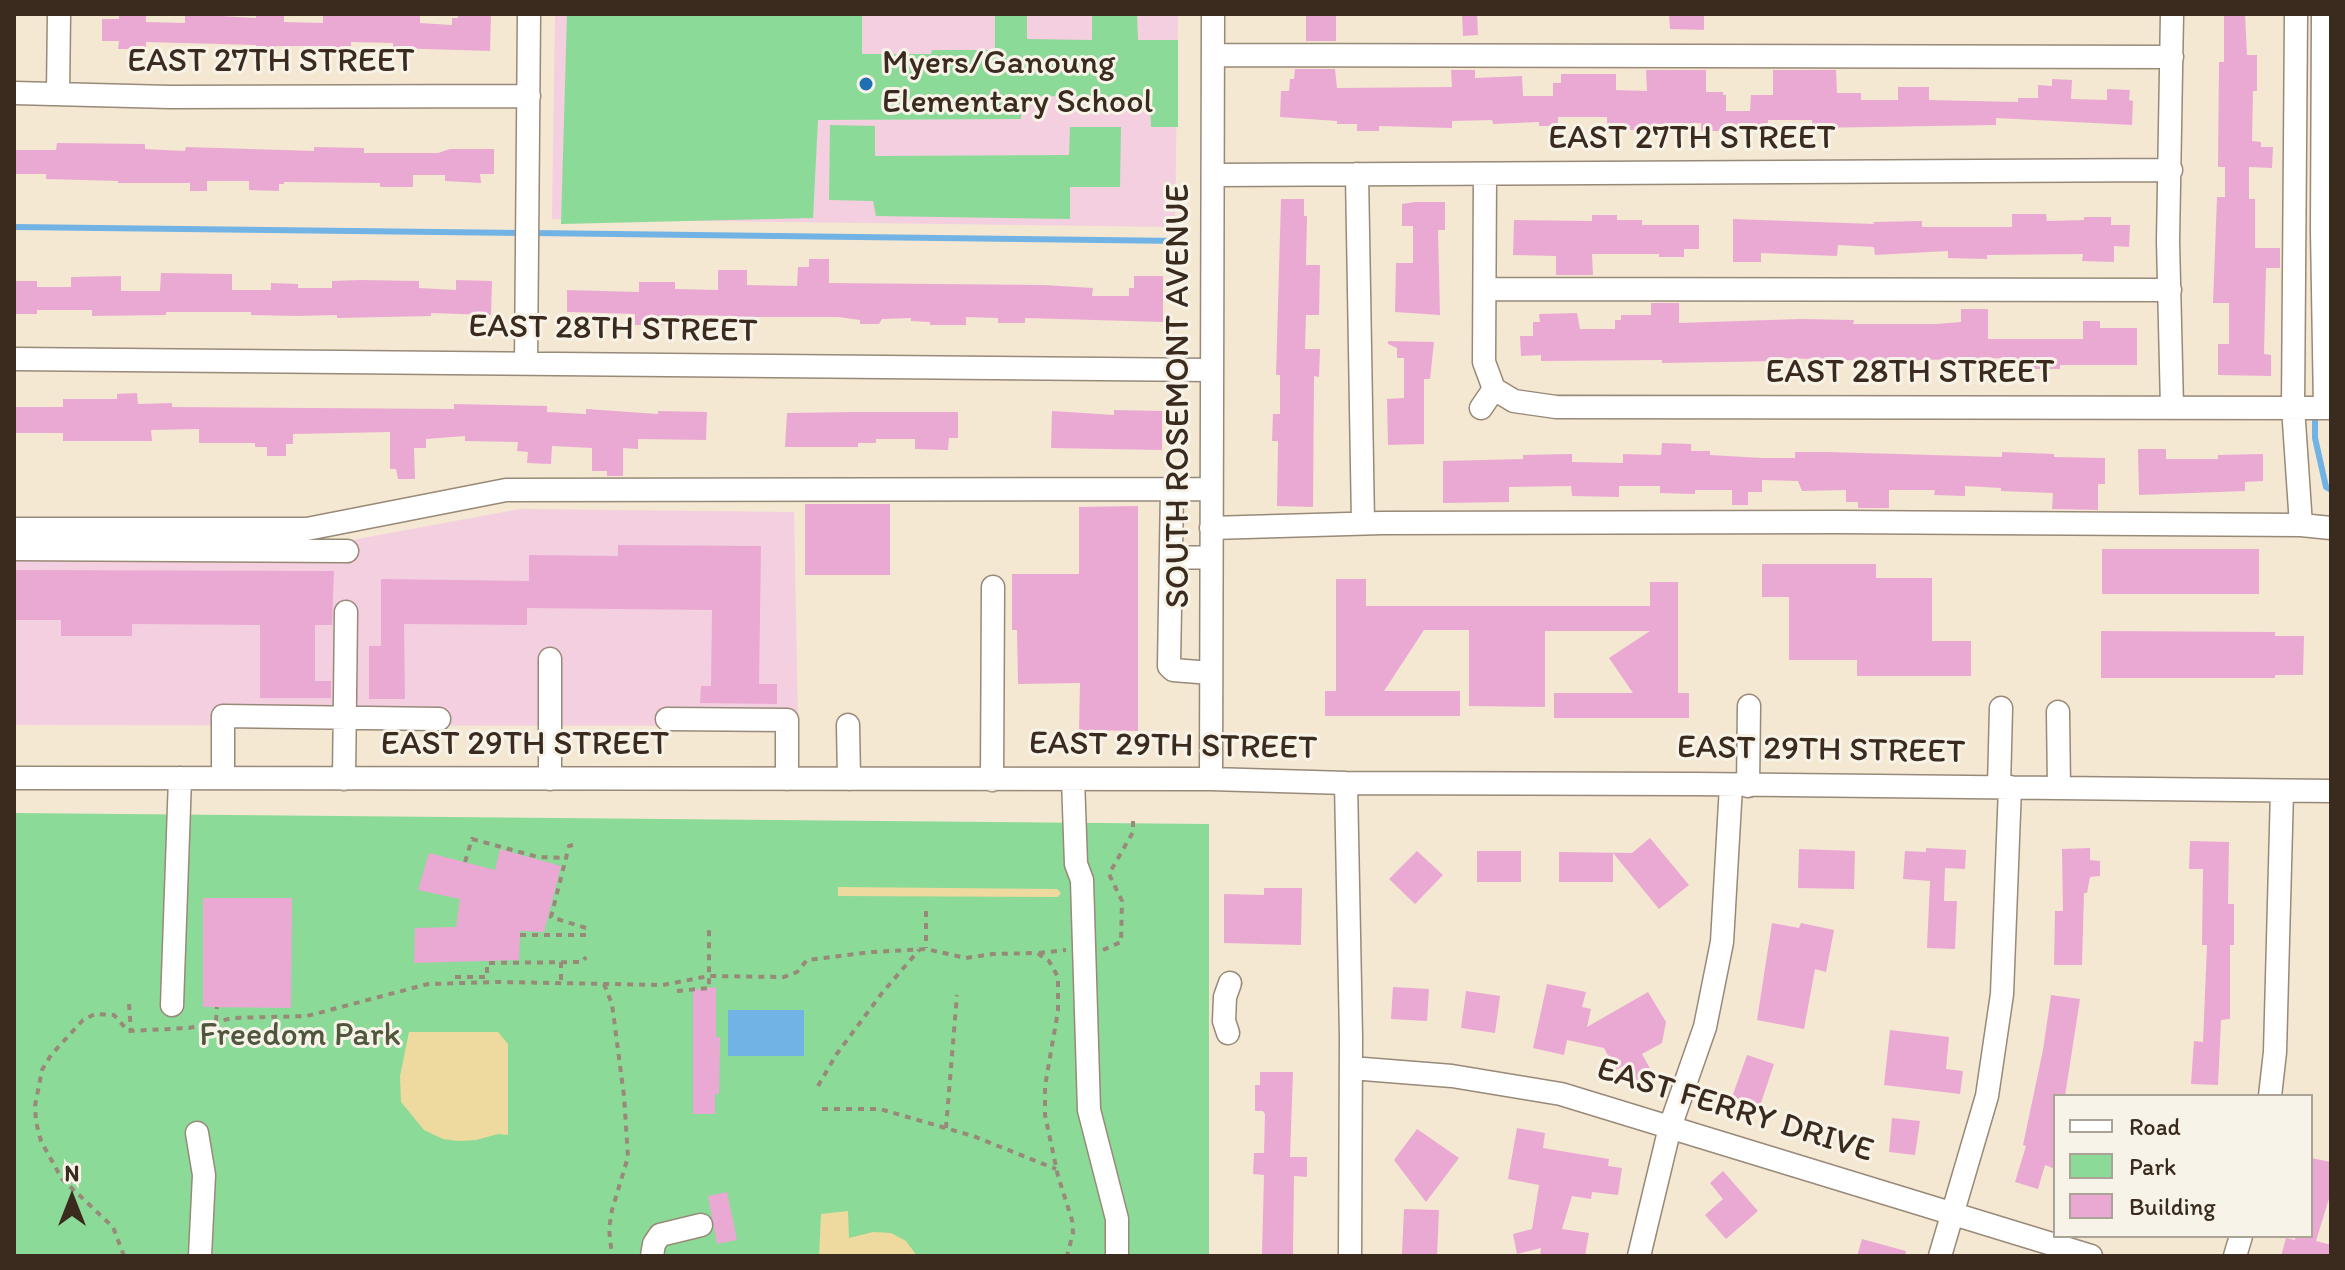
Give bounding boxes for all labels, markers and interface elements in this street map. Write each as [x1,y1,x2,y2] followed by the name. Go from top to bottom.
[127,42,415,82] street label: EAST 27TH STREET
[882,44,1153,124] place label: Myers/Ganoung Elementary School
[857,75,875,93] marker: Myers/Ganoung Elementary School
[1548,119,1836,159] street label: EAST 27TH STREET
[1159,184,1199,608] street label: SOUTH ROSEMONT AVENUE
[468,307,758,353] street label: EAST 28TH STREET
[1765,353,2055,393] street label: EAST 28TH STREET
[1029,724,1317,770] street label: EAST 29TH STREET
[381,725,669,765] street label: EAST 29TH STREET
[1677,728,1965,774] street label: EAST 29TH STREET
[199,1016,401,1056] park label: Freedom Park
[1592,1050,1878,1172] street label: EAST FERRY DRIVE
[2053,1094,2313,1238] legend
[2129,1112,2181,1141] text: Road
[2129,1152,2176,1181] text: Park
[32,1158,112,1238] north arrow
[65,1160,79,1187] text: N
[2129,1192,2216,1221] text: Building

